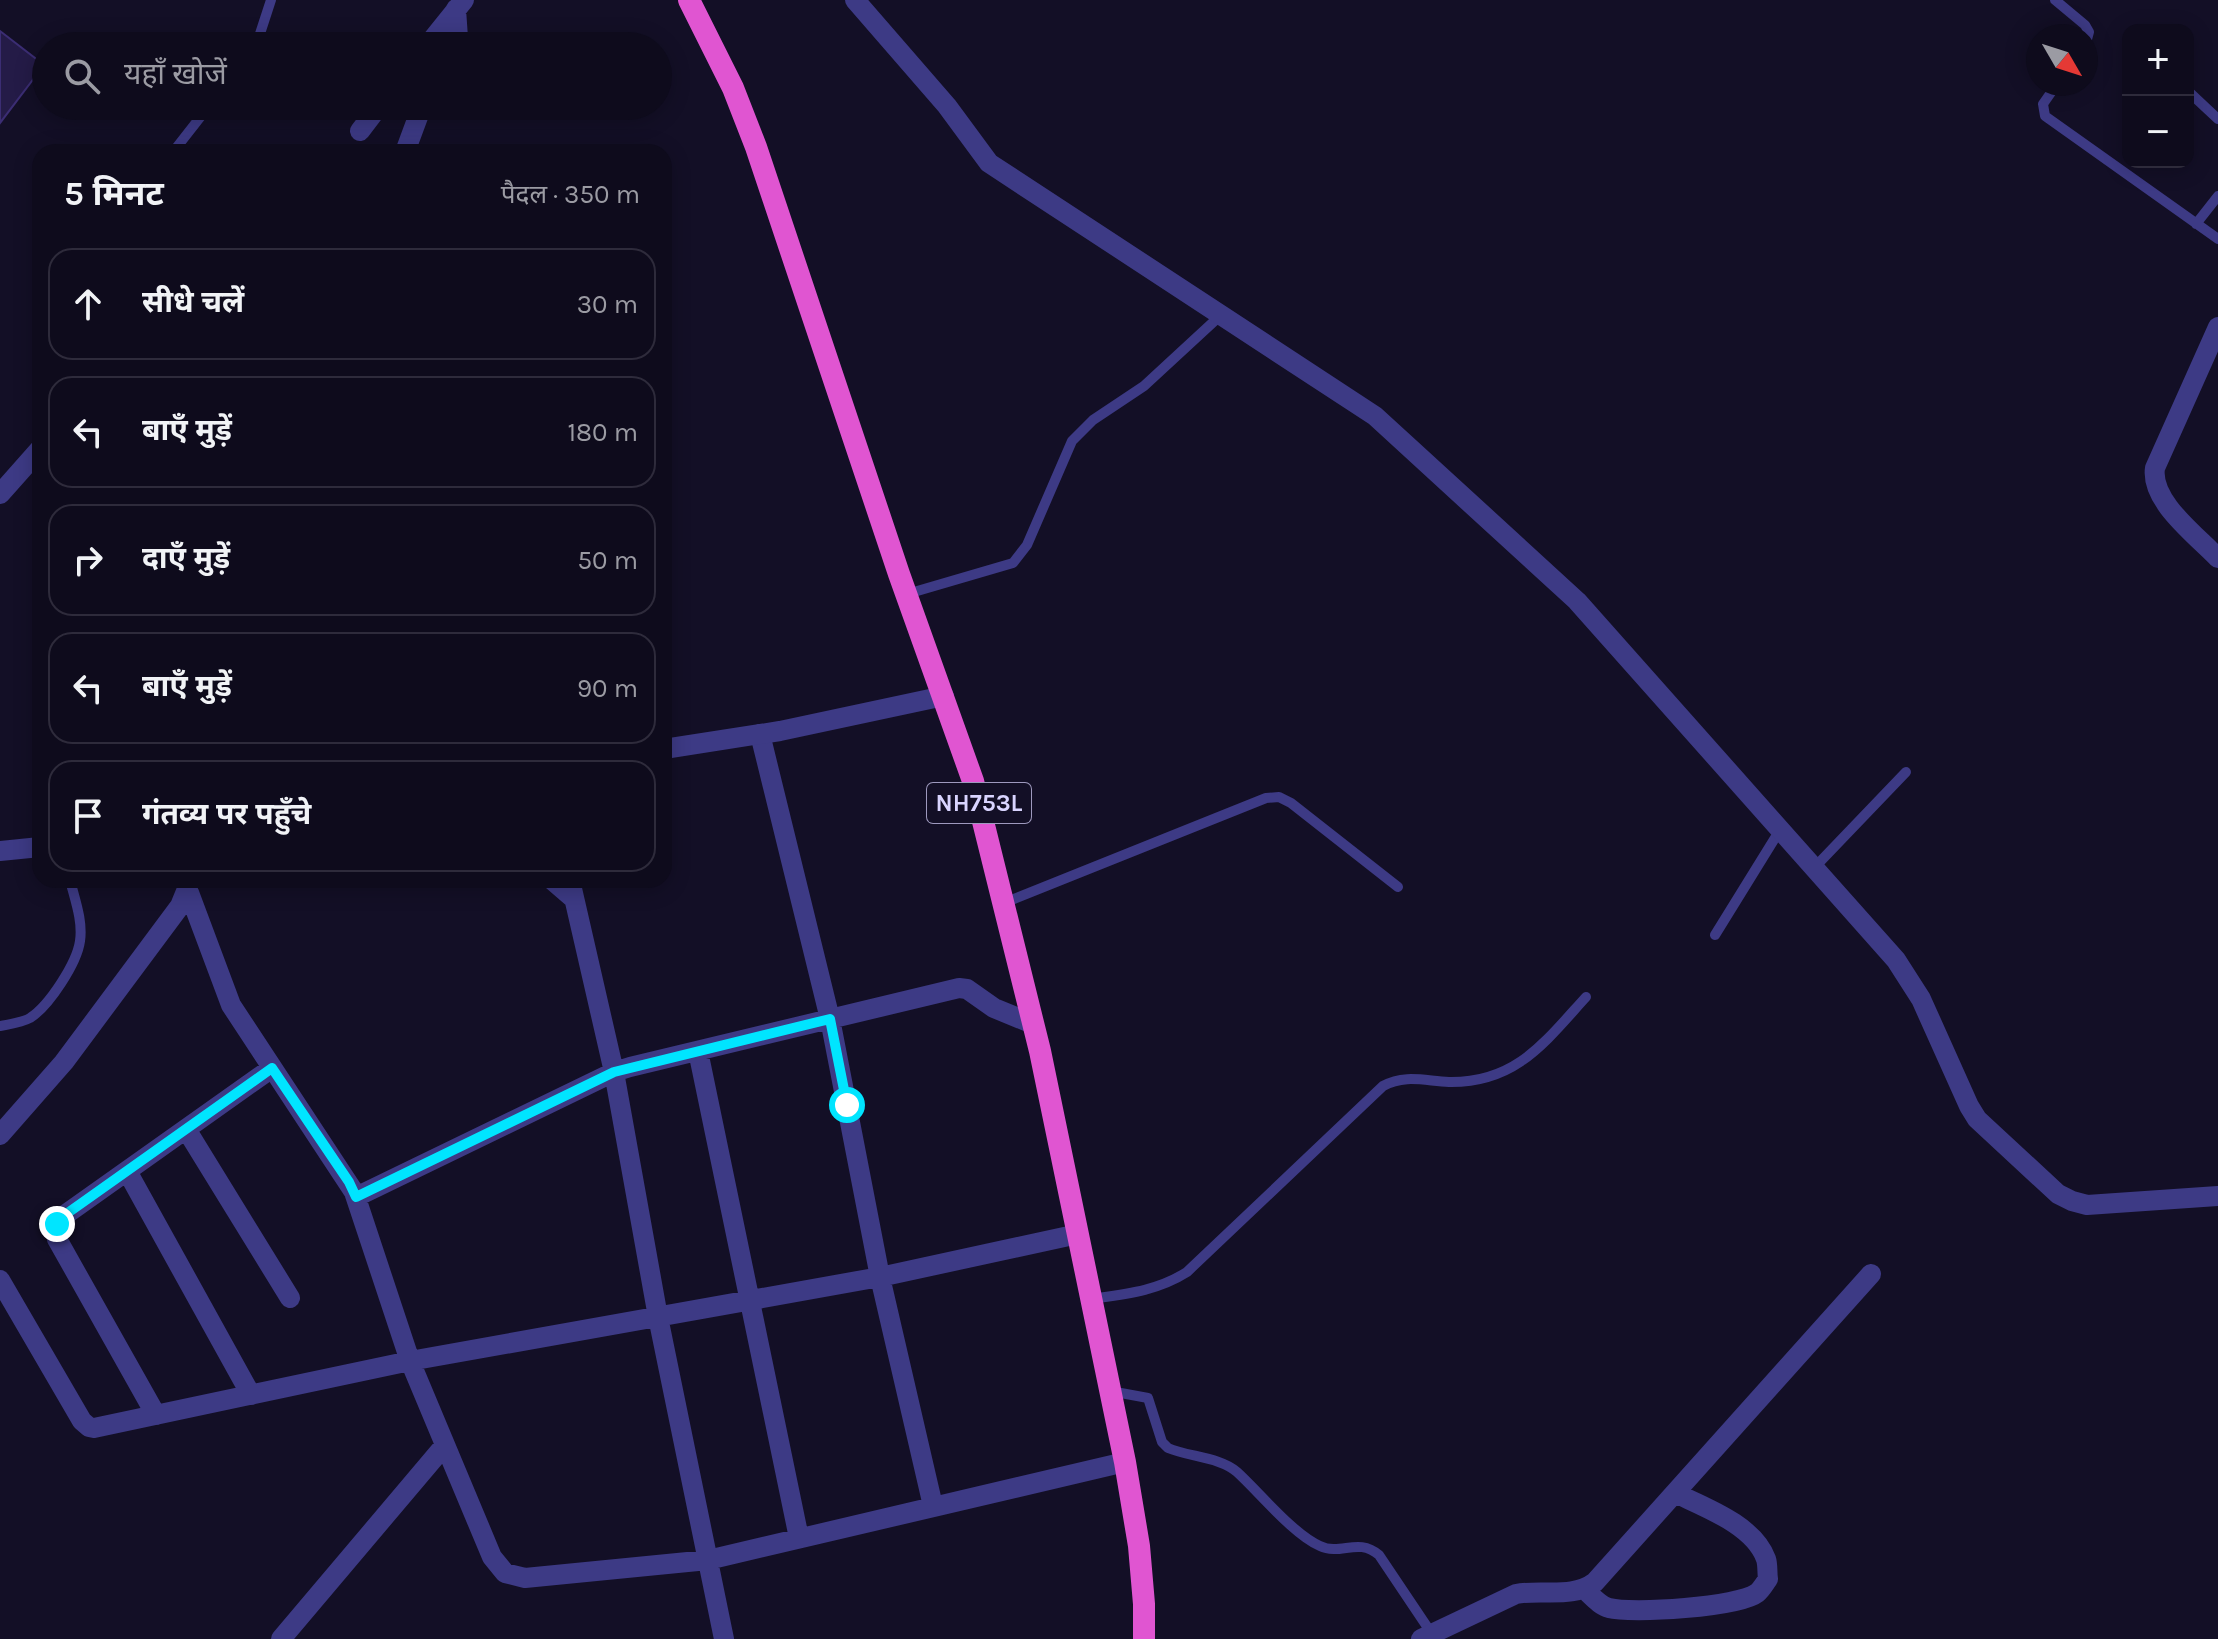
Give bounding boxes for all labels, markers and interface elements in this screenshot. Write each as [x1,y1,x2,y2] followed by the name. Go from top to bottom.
[2026,24,2098,96] north arrow
[2122,24,2194,168] map controls
[2122,24,2194,96] button: +
[32,32,672,120] search box
[60,54,104,98] icon: search
[124,56,227,92] text: यहाँ खोजें
[2122,96,2194,168] button: −
[64,174,164,214] text: 5 मिनट
[501,179,640,210] text: पैदल · 350 m
[66,282,110,326] icon: ahead
[142,284,244,320] text: सीधे चलें
[577,289,638,320] text: 30 m
[66,410,110,454] icon: left
[142,412,232,448] text: बाएँ मुड़ें
[568,417,638,448] text: 180 m
[66,538,110,582] icon: right
[142,540,230,576] text: दाएँ मुड़ें
[577,545,638,576] text: 50 m
[66,666,110,710] icon: left
[142,668,232,704] text: बाएँ मुड़ें
[577,673,638,704] text: 90 m
[927,783,1031,823] road number: NH753L
[66,794,110,838] icon: arrive
[142,796,311,832] text: गंतव्य पर पहुँचे
[829,1087,865,1123] route start
[39,1206,75,1242] route end

